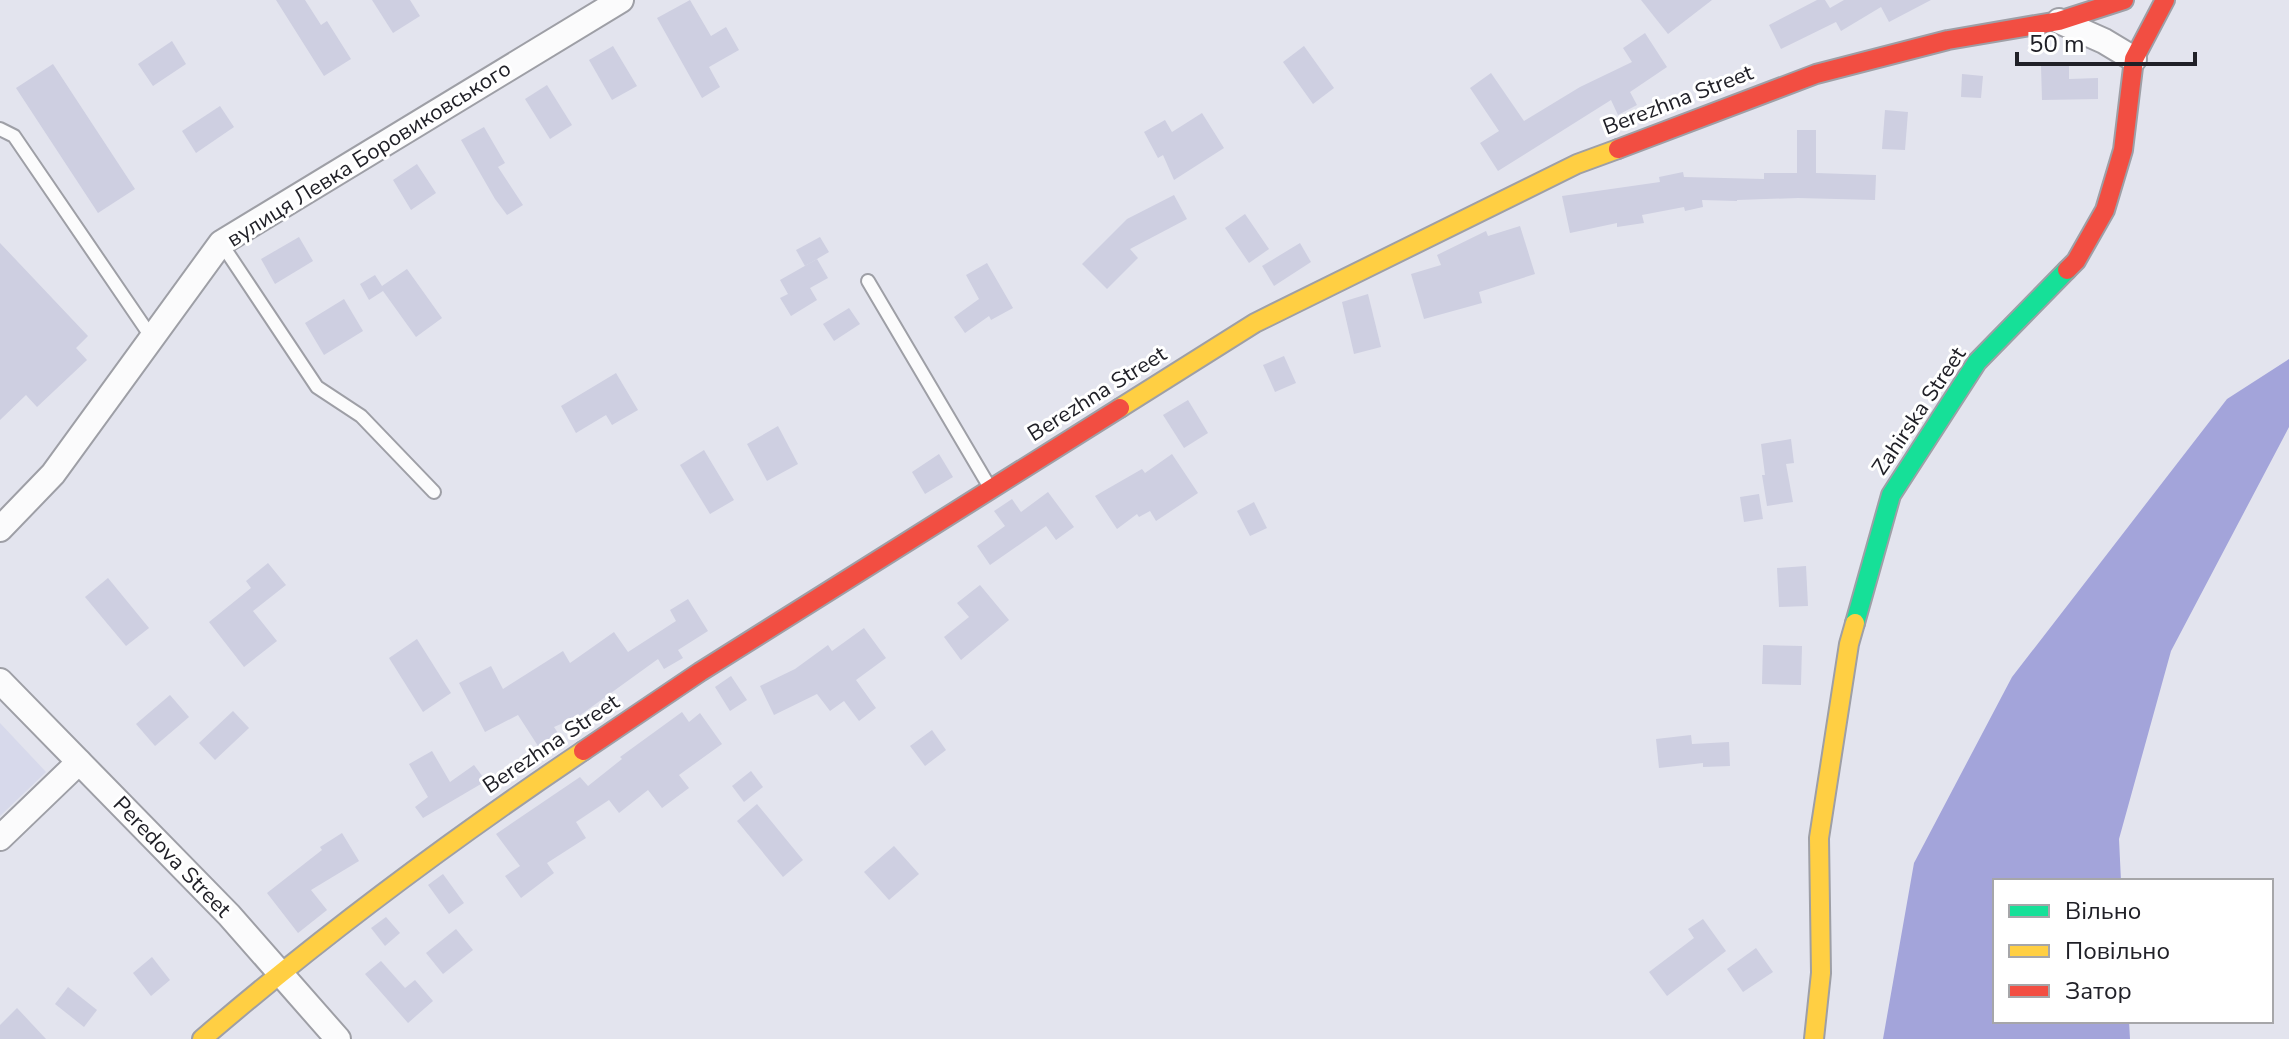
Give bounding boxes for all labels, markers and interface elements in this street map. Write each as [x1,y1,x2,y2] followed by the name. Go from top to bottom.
[2017,16,2195,66] scale bar
[2029,28,2085,60] text: 50 m
[221,54,517,254] street label: вулиця Левка Боровиковського
[1599,57,1758,142] street label: Berezhna Street
[1022,339,1172,449] street label: Berezhna Street
[1865,341,1973,481] street label: Zahirska Street
[477,687,625,801] street label: Berezhna Street
[106,790,238,924] street label: Peredova Street
[1993,879,2273,1023] legend
[2065,895,2141,927] text: Вільно
[2065,935,2170,967] text: Повільно
[2065,975,2132,1007] text: Затор

